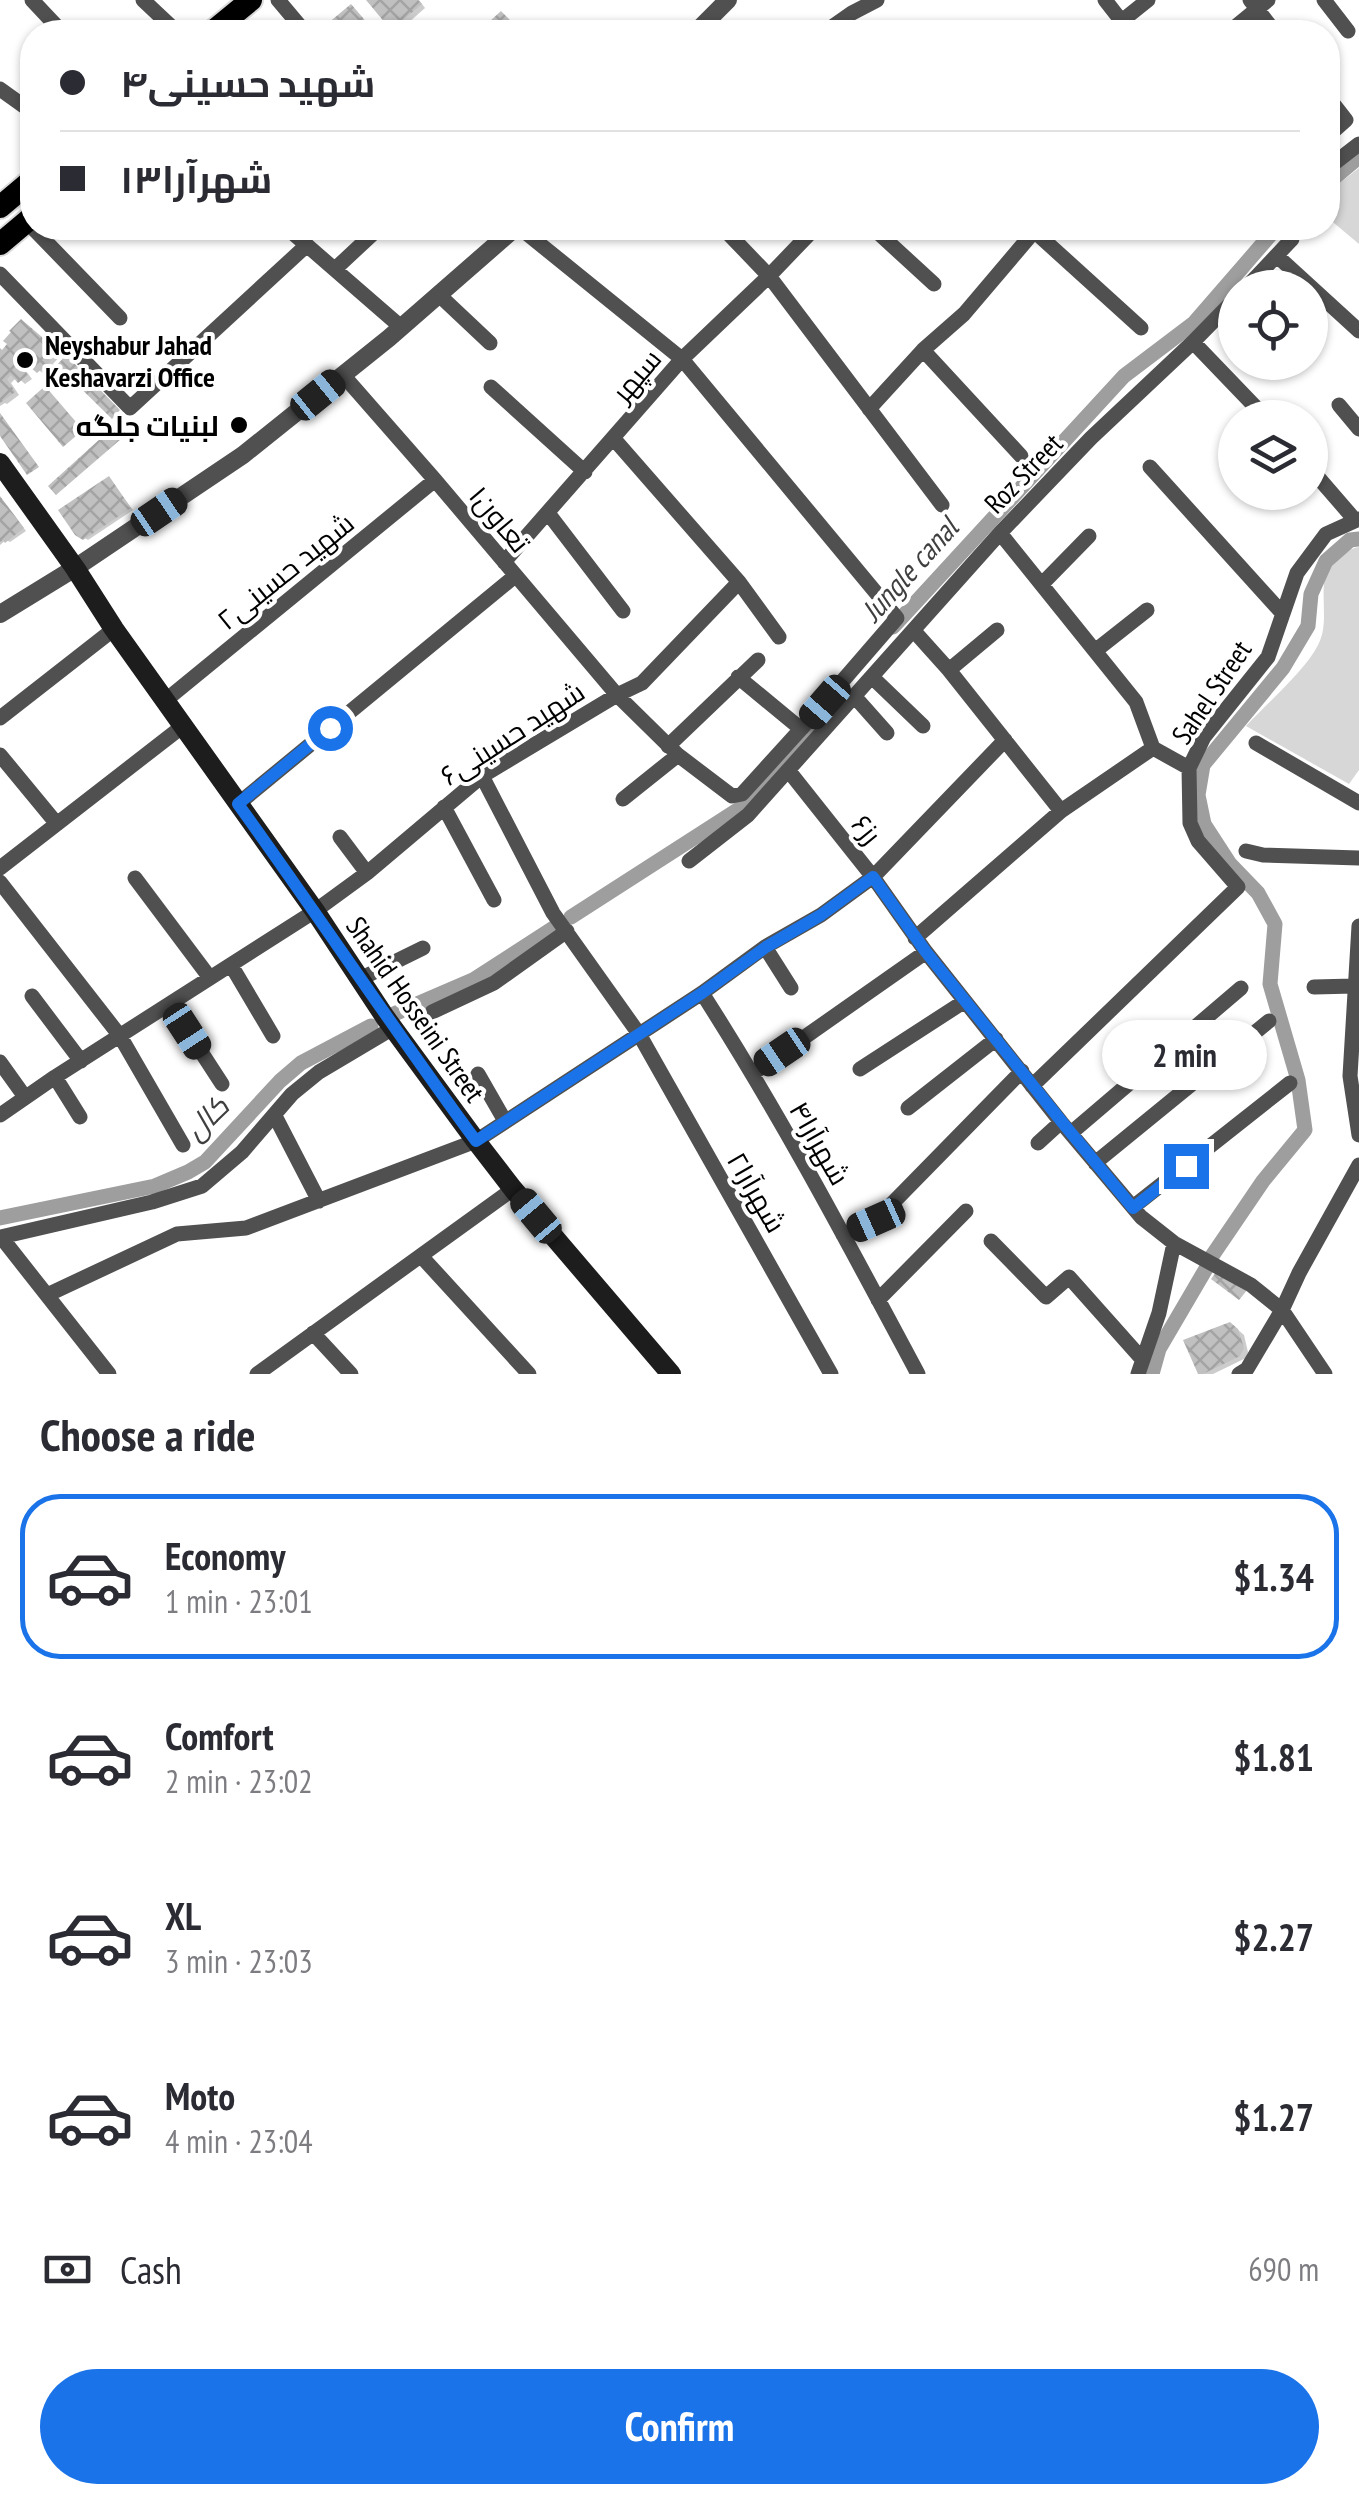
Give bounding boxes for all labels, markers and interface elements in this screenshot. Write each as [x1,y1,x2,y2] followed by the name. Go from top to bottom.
[120,58,375,107] text: شهید حسینی۴
[120,154,272,203] text: شهرآرا۱۳
[1218,270,1328,510] map controls
[1218,270,1328,380] button: locate
[45,326,215,395] place label: Neyshabur Jahad Keshavarzi Office
[602,341,669,411] street label: سپهر
[14,349,36,371] marker: Neyshabur Jahad Keshavarzi Office
[285,364,351,426] car
[1218,400,1328,510] button: layers
[76,407,219,444] place label: لبنیات جلگه
[228,414,250,436] marker: لبنیات جلگه
[976,425,1070,521] street label: Roz Street
[461,478,539,560] street label: تعاون۱
[126,483,192,541] car
[209,504,361,638] street label: شهید حسینی۲
[851,507,968,630] water label: Jungle canal
[1163,633,1259,751] street label: Sahel Street
[794,670,856,734] car
[433,673,591,793] street label: شهید حسینی۶
[308,706,353,751] route start
[844,806,890,852] street label: رز۶
[338,909,494,1109] street label: Shahid Hosseini Street
[158,998,216,1064] car
[1104,1021,1268,1091] callout: 2 min
[749,1023,815,1081] car
[1152,1034,1217,1076] text: 2 min
[175,1086,237,1148] water label: کال
[781,1094,859,1192] street label: شهرآرا۴
[1164,1144,1209,1189] route end
[719,1145,795,1239] street label: شهرآرا۲
[505,1183,567,1249] car
[842,1194,910,1246] car
[40,1405,255,1463] text: Choose a ride
[165,1531,285,1580] text: Economy
[45,1532,135,1622] icon: car
[1233,1552,1314,1601] text: $1.34
[165,1580,313,1622] text: 1 min · 23:01
[165,1711,274,1760] text: Comfort
[45,1712,135,1802] icon: car
[1233,1732,1314,1781] text: $1.81
[165,1760,313,1802] text: 2 min · 23:02
[165,1891,201,1940] text: XL
[45,1892,135,1982] icon: car
[1233,1912,1314,1961] text: $2.27
[165,1940,313,1982] text: 3 min · 23:03
[165,2071,235,2120] text: Moto
[45,2072,135,2162] icon: car
[1233,2092,1314,2141] text: $1.27
[165,2120,313,2162] text: 4 min · 23:04
[40,2242,95,2297] icon: cash
[120,2245,182,2294] text: Cash
[1248,2248,1319,2290] text: 690 m
[40,2369,1319,2484] button: Confirm

